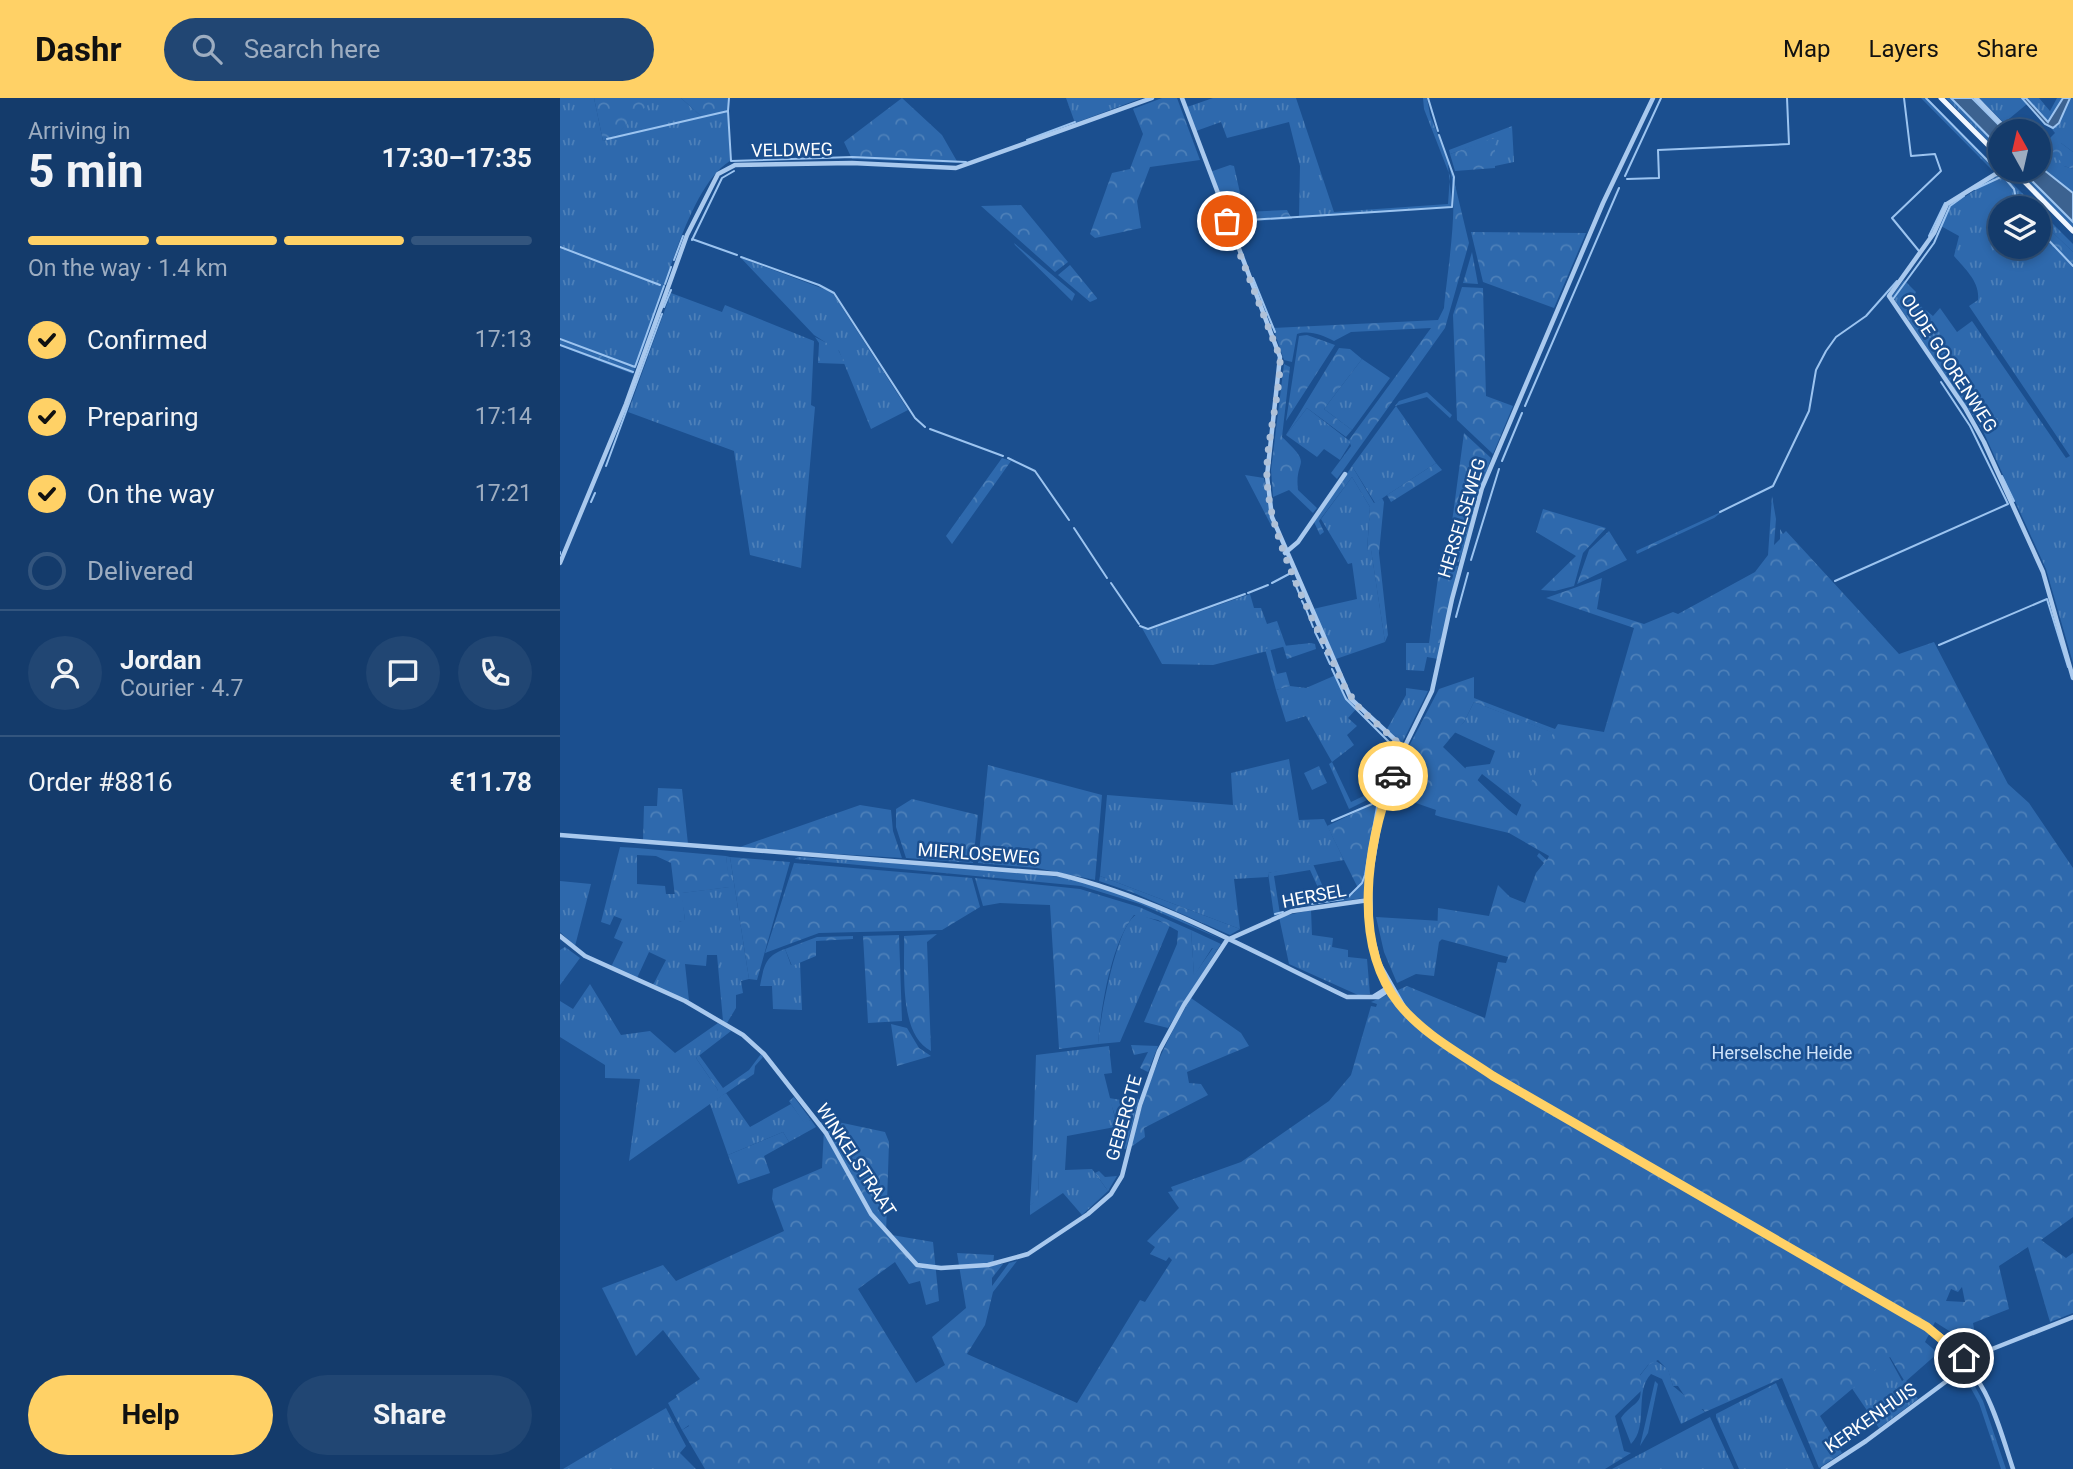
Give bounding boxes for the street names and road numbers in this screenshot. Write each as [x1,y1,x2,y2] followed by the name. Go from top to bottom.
[751,138,833,161] street label: VELDWEG
[1897,290,2002,436] street label: OUDE GOORENWEG
[1433,455,1490,580] street label: HERSELSEWEG
[917,839,1041,868] street label: MIERLOSEWEG
[1280,879,1348,912] street label: HERSEL
[1101,1073,1146,1163] street label: GEBERGTE
[812,1099,901,1220] street label: WINKELSTRAAT
[1821,1378,1921,1457] street label: KERKENHUIS

